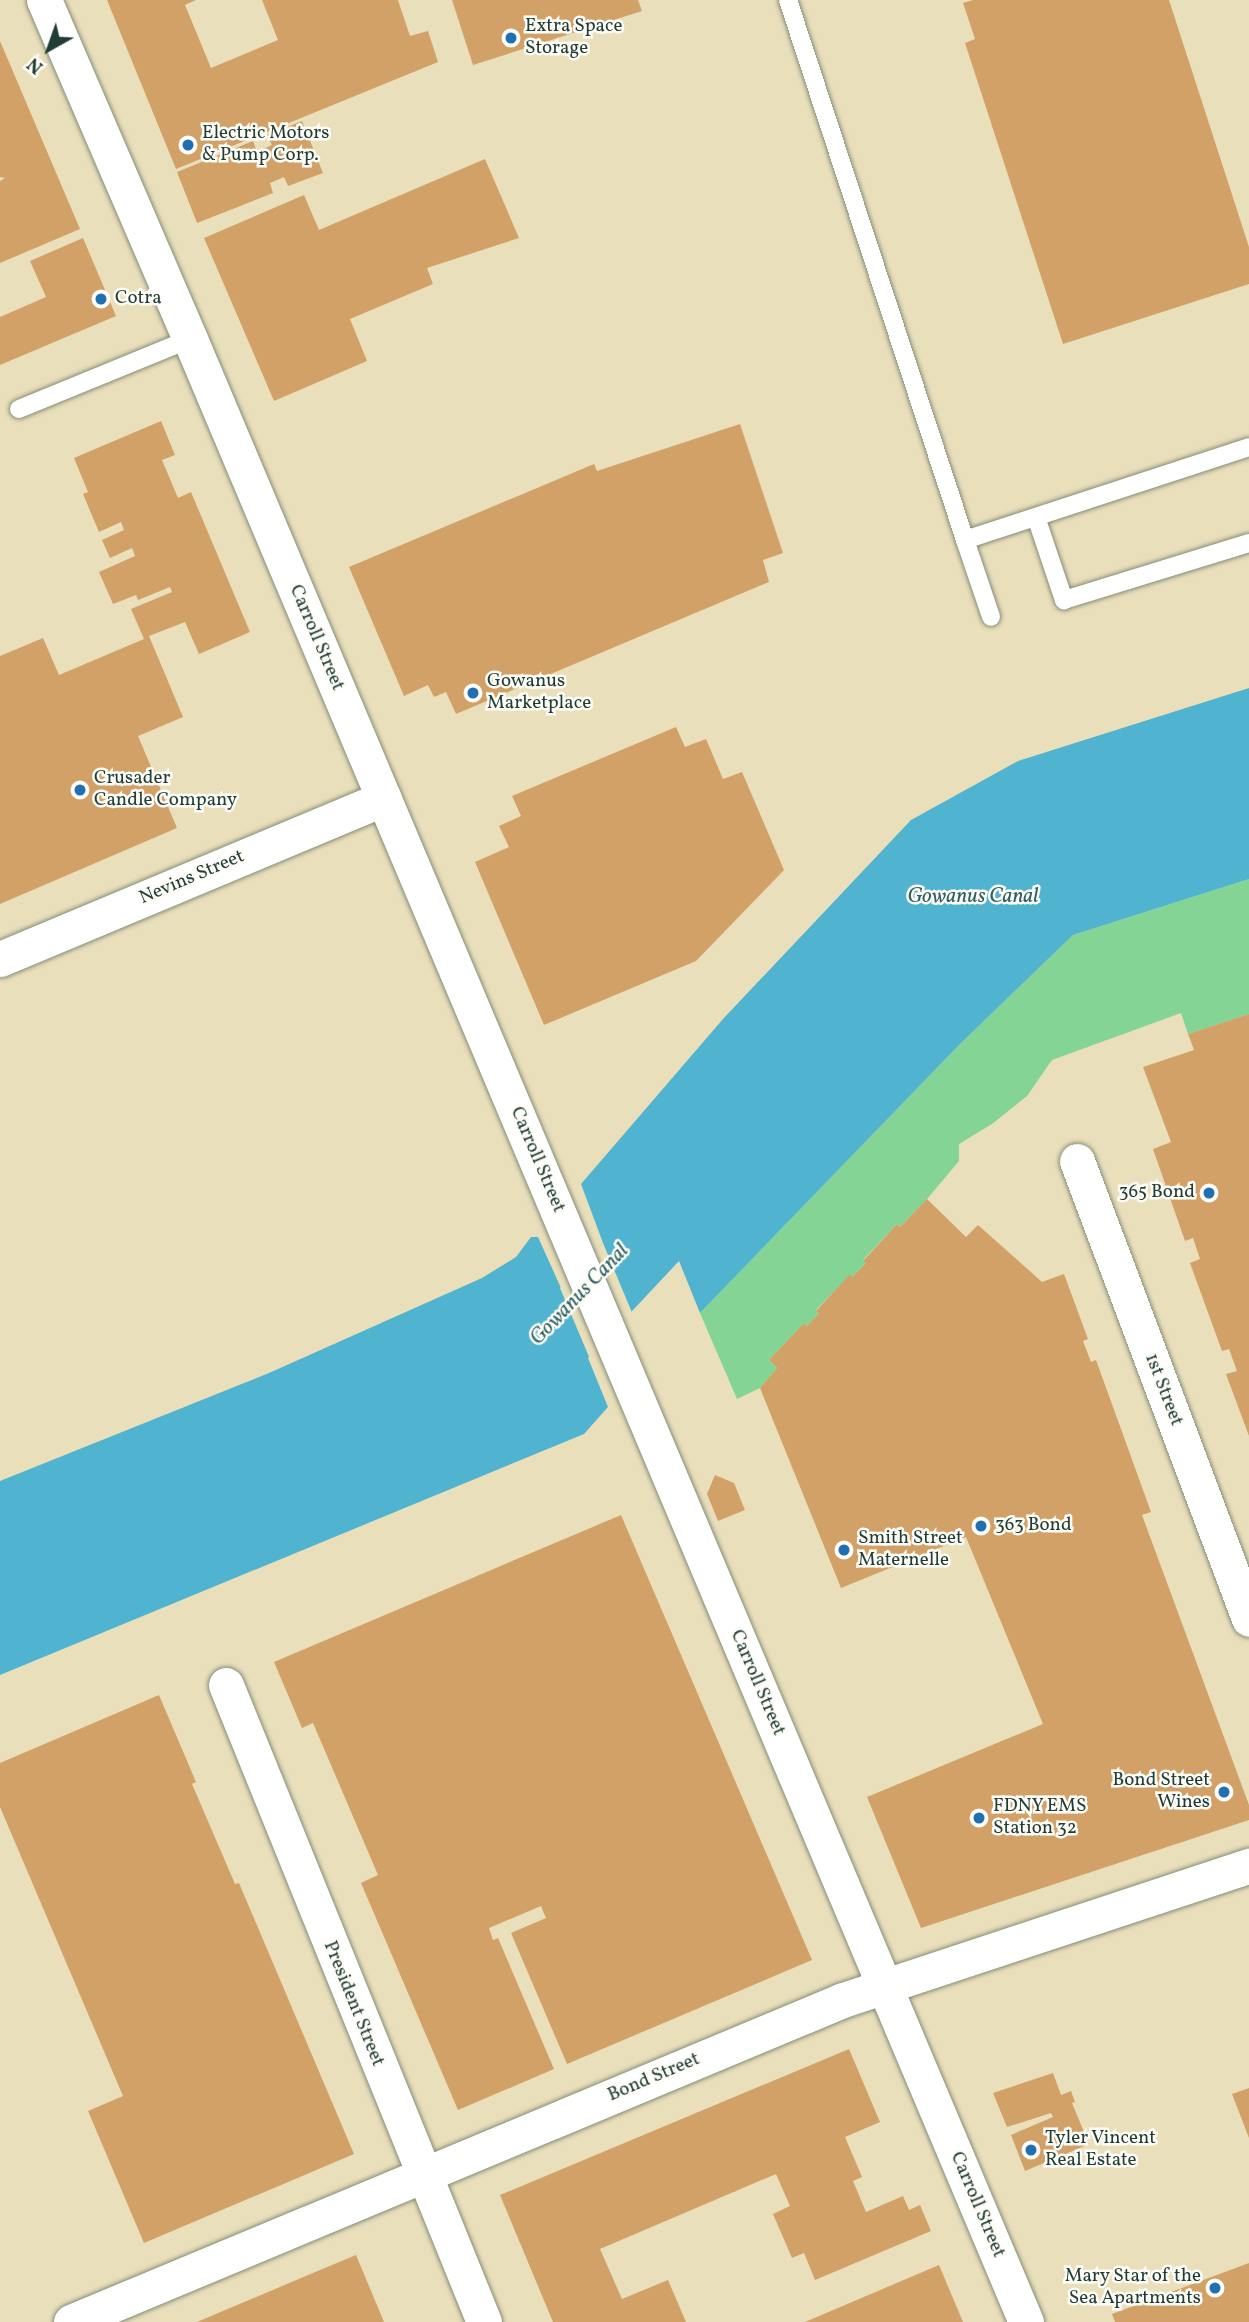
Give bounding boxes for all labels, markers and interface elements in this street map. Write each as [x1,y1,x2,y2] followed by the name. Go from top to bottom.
[14,14,84,84] north arrow
[525,16,623,60] place label: Extra Space Storage
[503,30,519,46] marker: Extra Space Storage
[22,51,49,79] text: N
[202,123,329,167] place label: Electric Motors & Pump Corp.
[180,137,196,153] marker: Electric Motors & Pump Corp.
[115,288,162,310] place label: Cotra
[93,291,109,307] marker: Cotra
[283,582,349,694] street label: Carroll Street
[487,671,591,715] place label: Gowanus Marketplace
[465,685,481,701] marker: Gowanus Marketplace
[94,768,237,812] place label: Crusader Candle Company
[72,782,88,798] marker: Crusader Candle Company
[136,846,248,910] street label: Nevins Street
[907,884,1039,910] water label: Gowanus Canal
[504,1104,570,1216] street label: Carroll Street
[1119,1182,1195,1204] place label: 365 Bond
[1201,1185,1217,1201] marker: 365 Bond
[525,1239,635,1351] water label: Gowanus Canal
[1139,1351,1187,1429] street label: 1st Street
[995,1515,1072,1537] place label: 363 Bond
[973,1518,989,1534] marker: 363 Bond
[858,1528,963,1572] place label: Smith Street Maternelle
[836,1542,852,1558] marker: Smith Street Maternelle
[724,1627,790,1739] street label: Carroll Street
[1112,1770,1210,1814] place label: Bond Street Wines
[1216,1784,1232,1800] marker: Bond Street Wines
[993,1796,1087,1840] place label: FDNY EMS Station 32
[971,1810,987,1826] marker: FDNY EMS Station 32
[317,1938,389,2070] street label: President Street
[605,2048,703,2108] street label: Bond Street
[1045,2128,1157,2172] place label: Tyler Vincent Real Estate
[1023,2142,1039,2158] marker: Tyler Vincent Real Estate
[944,2149,1010,2261] street label: Carroll Street
[1066,2266,1201,2310] place label: Mary Star of the Sea Apartments
[1207,2280,1223,2296] marker: Mary Star of the Sea Apartments

